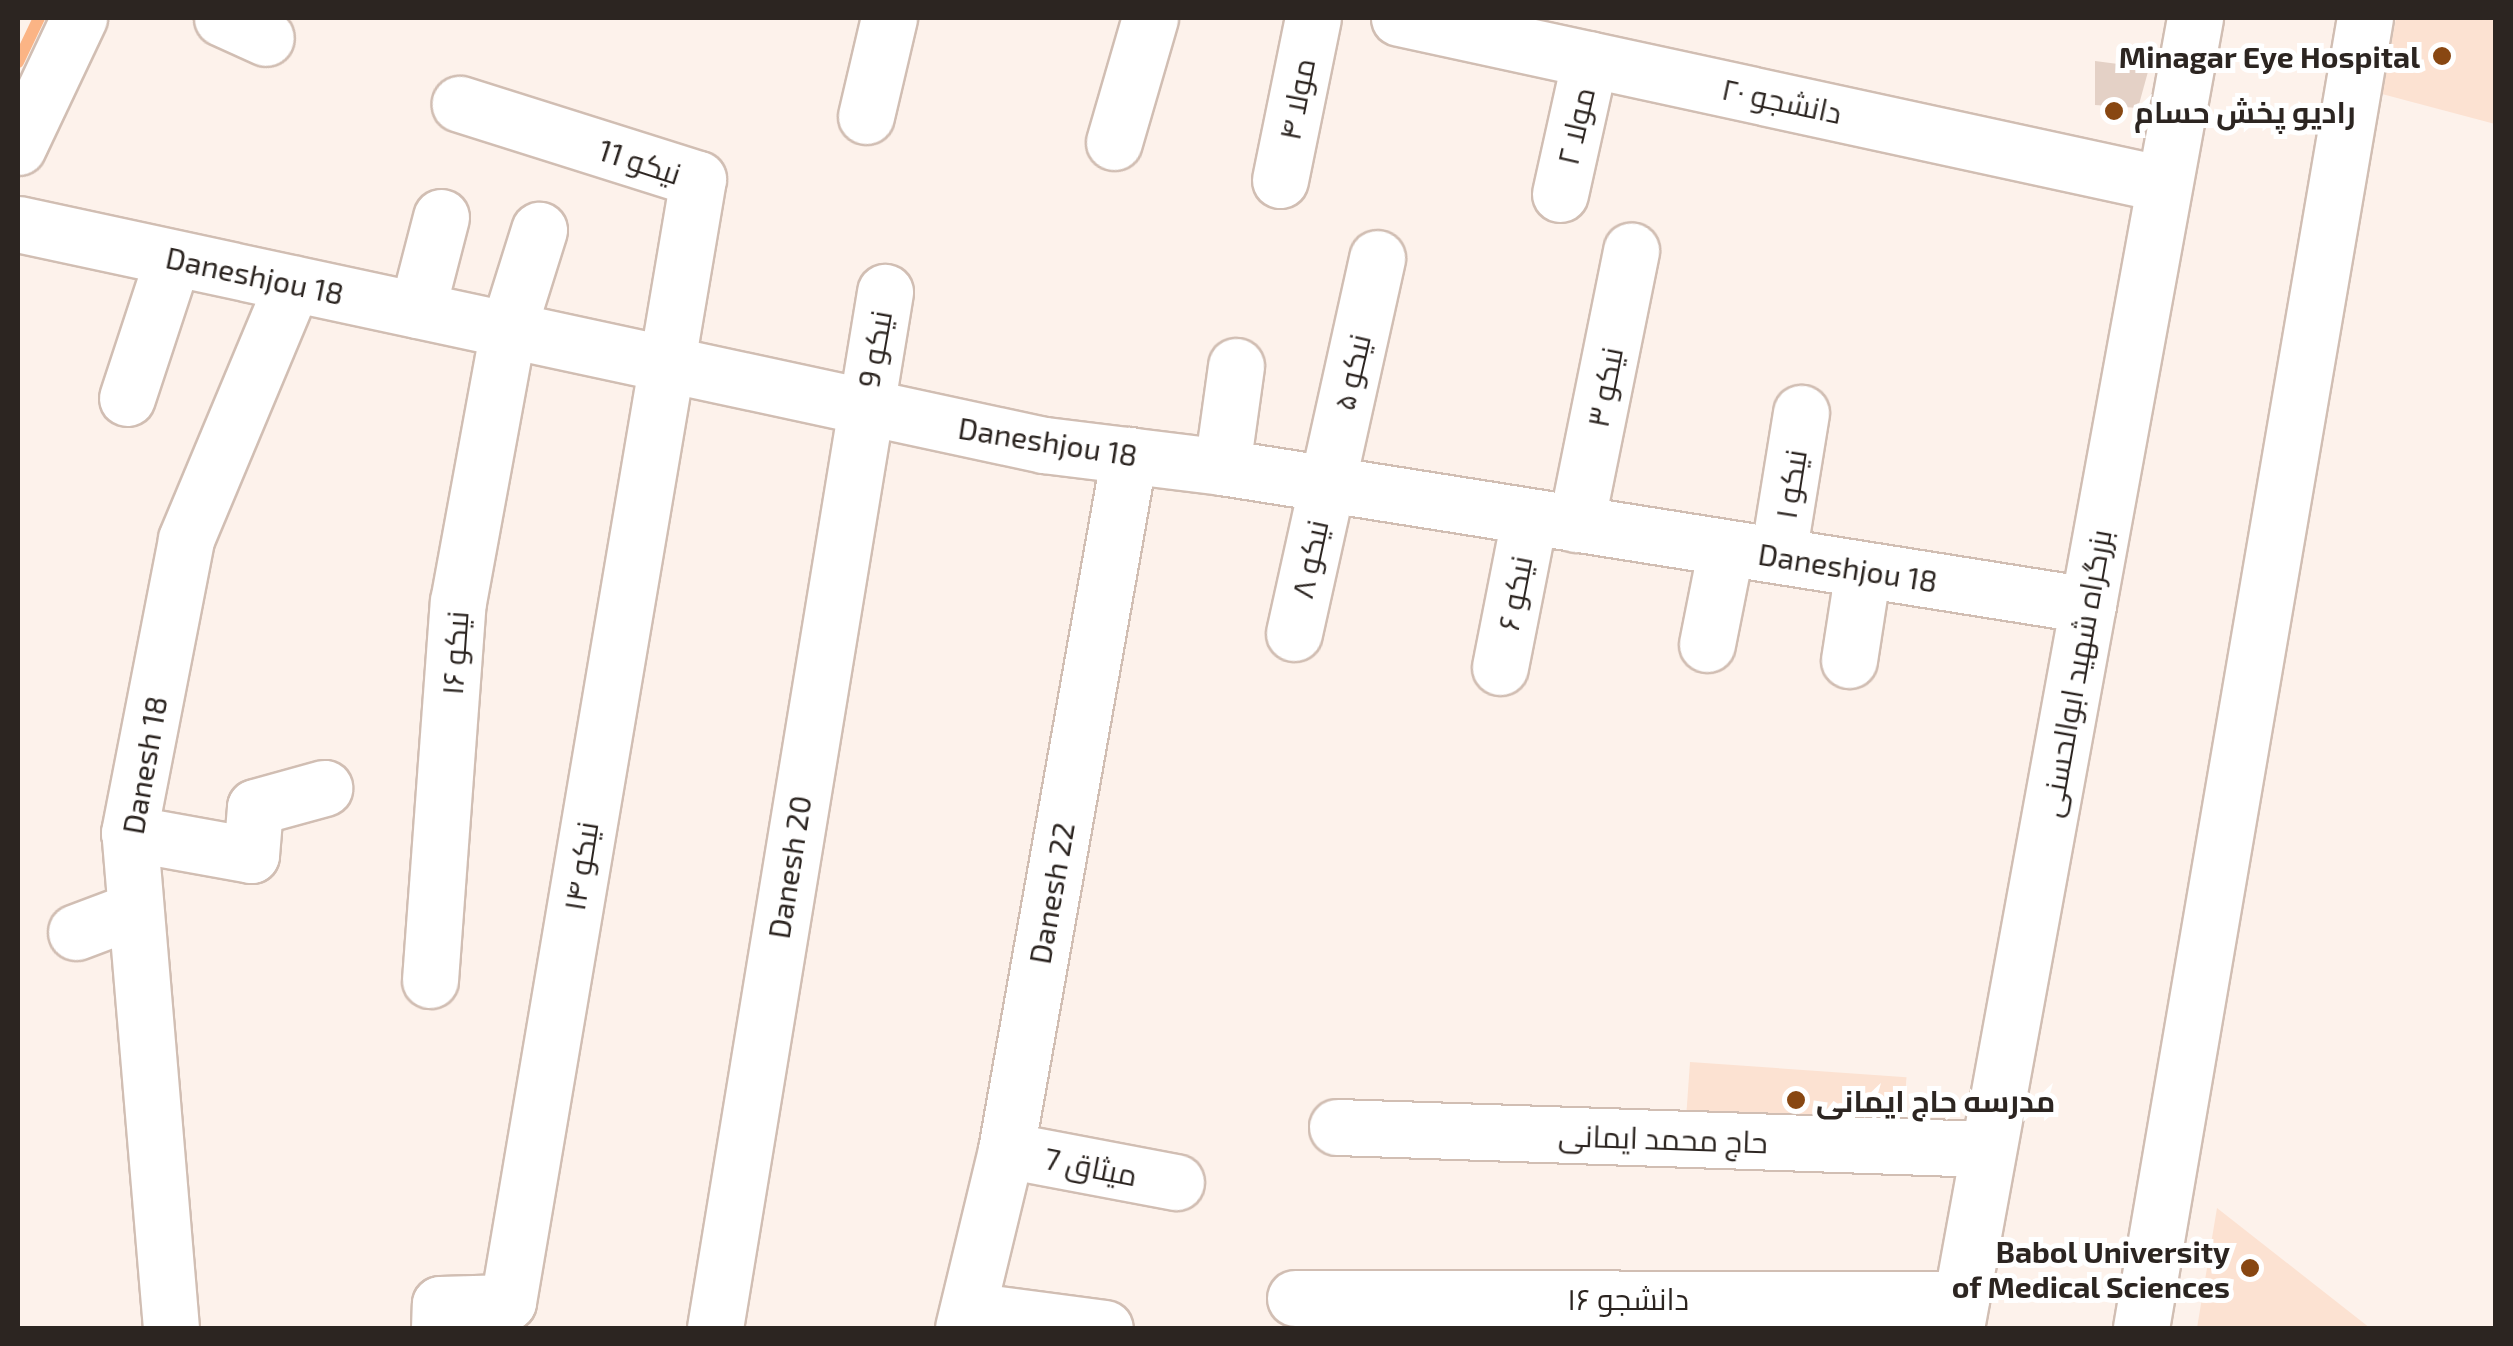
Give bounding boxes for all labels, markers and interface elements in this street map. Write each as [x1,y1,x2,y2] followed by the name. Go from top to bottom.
[2118,38,2420,74] place label: Minagar Eye Hospital
[2429,43,2455,69] marker: Minagar Eye Hospital
[1270,55,1322,143] street label: مولا ۴
[1719,70,1845,130] street label: دانشجو ۲۰
[1549,84,1601,168] street label: مولا ۲
[2134,93,2356,129] place label: رادیو پخش حسام
[2103,100,2125,122] marker: رادیو پخش حسام
[594,131,686,191] street label: نیکو 11
[163,239,347,311] street label: Daneshjou 18
[850,308,898,390] street label: نیکو 9
[1325,330,1377,414] street label: نیکو ۵
[1579,344,1629,430] street label: نیکو ۳
[956,409,1140,473] street label: Daneshjou 18
[1767,447,1813,521] street label: نیکو ۱
[1283,516,1335,602] street label: نیکو ۸
[2032,526,2118,820] street label: بزرگراه شهید ابوالحسنی
[1756,535,1940,599] street label: Daneshjou 18
[1489,553,1539,633] street label: نیکو ۶
[433,610,475,696] street label: نیکو ۱۶
[114,693,174,837] street label: Danesh 18
[760,793,818,941] street label: Danesh 20
[555,819,605,913] street label: نیکو ۱۴
[1021,819,1081,967] street label: Danesh 22
[1816,1082,2055,1118] place label: مدرسه حاج ایمانی
[1785,1089,1807,1111] marker: مدرسه حاج ایمانی
[1558,1116,1768,1160] street label: حاج محمد ایمانی
[1042,1139,1140,1193] street label: میثاق 7
[1951,1233,2230,1304] place label: Babol University of Medical Sciences
[2239,1257,2261,1279] marker: Babol University of Medical Sciences
[1567,1280,1689,1316] street label: دانشجو ۱۶

